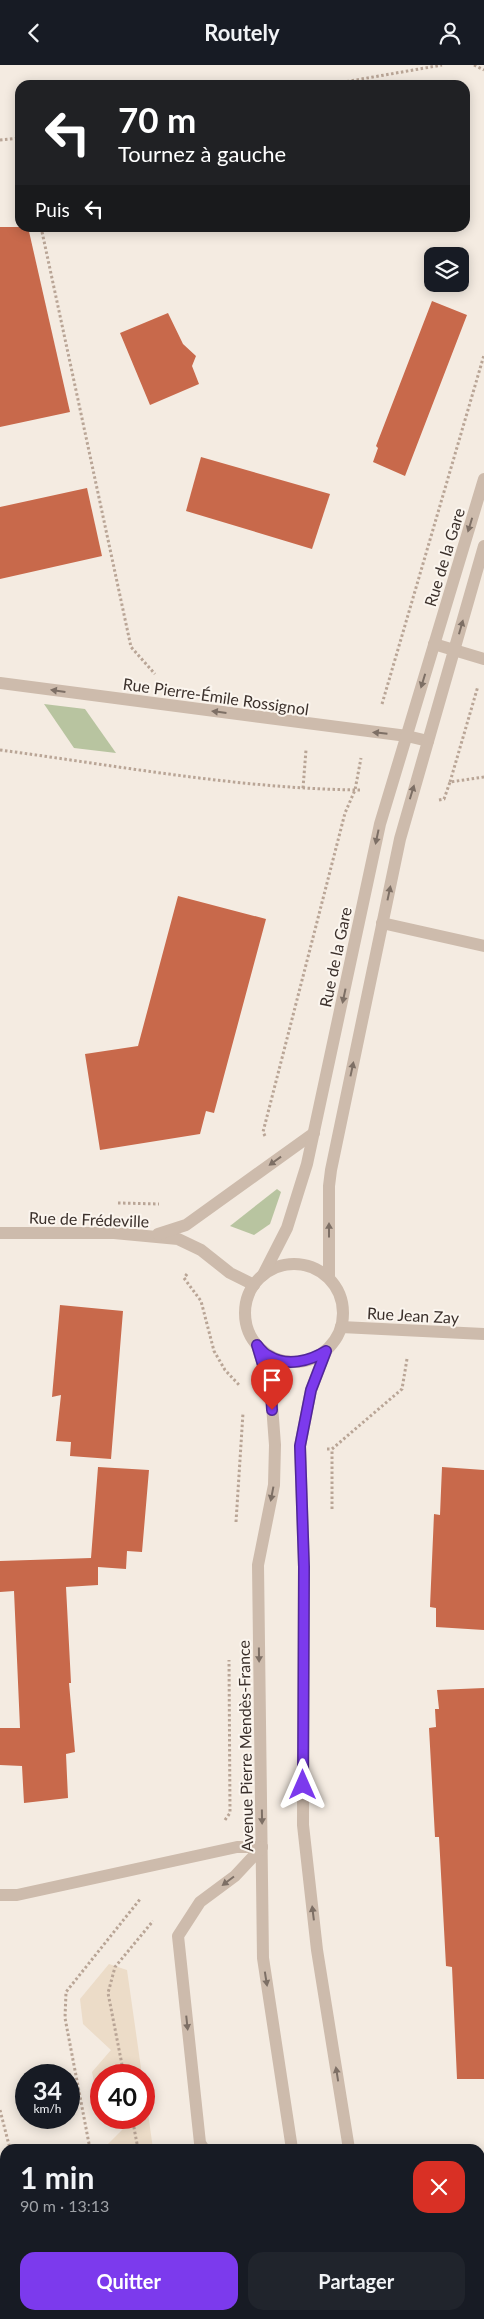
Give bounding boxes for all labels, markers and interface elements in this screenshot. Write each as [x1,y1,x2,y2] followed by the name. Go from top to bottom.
[20,19,48,47] icon: back
[204,19,280,46] text: Routely
[436,19,464,47] icon: person
[118,98,196,140] text: 70 m
[35,100,100,165] icon: left
[118,140,286,167] text: Tournez à gauche
[80,195,108,223] icon: left
[35,198,70,221] text: Puis
[424,247,469,292] map controls
[424,247,469,292] button: layers
[420,505,468,609] street label: Rue de la Gare
[465,518,473,533] one-way arrow
[457,619,465,634] one-way arrow
[122,674,310,718] street label: Rue Pierre-Émile Rossignol
[419,674,427,689] one-way arrow
[49,687,65,695] one-way arrow
[210,708,226,716] one-way arrow
[372,729,388,737] one-way arrow
[409,784,417,799] one-way arrow
[373,829,381,845] one-way arrow
[385,885,393,901] one-way arrow
[315,905,355,1009] street label: Rue de la Gare
[339,988,347,1004] one-way arrow
[348,1062,356,1077] one-way arrow
[268,1156,282,1166] one-way arrow
[29,1207,149,1231] street label: Rue de Frédeville
[325,1221,333,1237] one-way arrow
[366,1303,460,1327] street label: Rue Jean Zay
[251,1359,293,1410] pin
[258,1366,286,1394] icon: arrive
[268,1486,276,1502] one-way arrow
[234,1640,256,1852] street label: Avenue Pierre Mendès-France
[256,1647,264,1663] one-way arrow
[276,1758,328,1810] position arrow
[258,1809,266,1825] one-way arrow
[221,1876,235,1886] one-way arrow
[309,1905,317,1921] one-way arrow
[262,1972,270,1988] one-way arrow
[183,2015,191,2031] one-way arrow
[90,2064,155,2129] speed limit sign: 40
[333,2065,341,2081] one-way arrow
[33,2075,62,2105] text: 34
[33,2101,62,2116] text: km/h
[20,2159,94,2195] text: 1 min
[413,2161,465,2213] button: close
[20,2196,109,2215] text: 90 m · 13:13
[20,2252,238,2310] button: Quitter
[248,2252,465,2310] button: Partager

